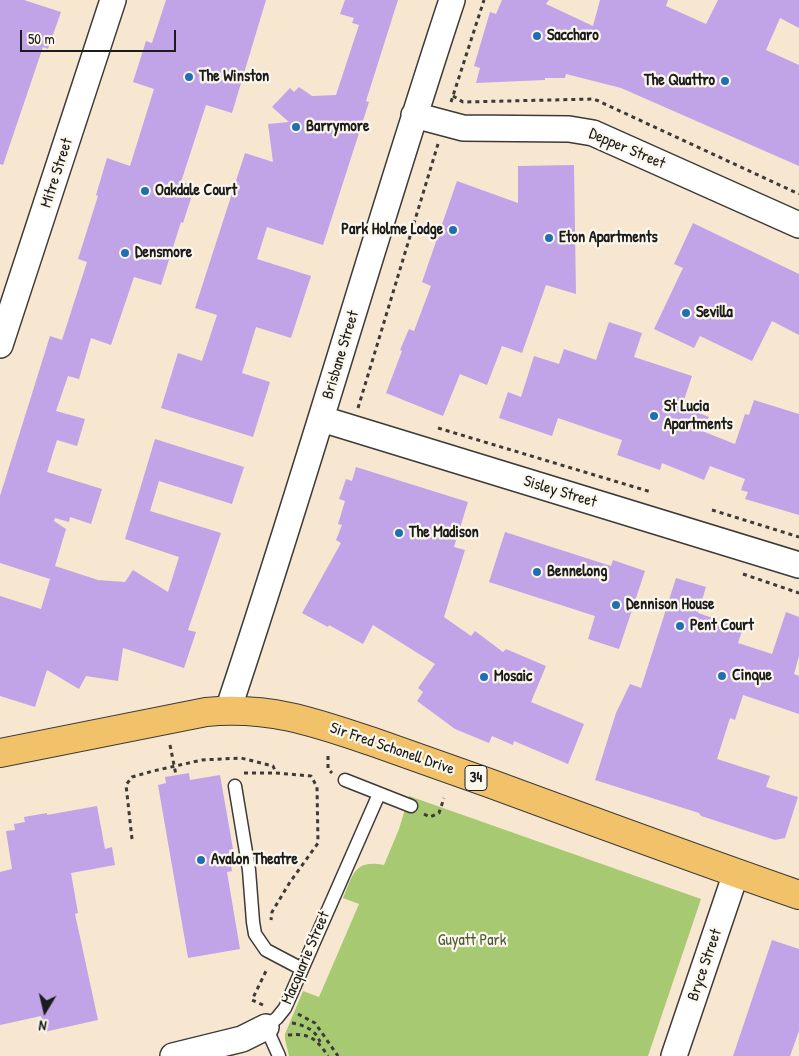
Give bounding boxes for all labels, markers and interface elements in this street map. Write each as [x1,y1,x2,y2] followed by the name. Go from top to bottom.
[22,20,179,52] scale bar
[547,26,599,46] place label: Saccharo
[28,28,55,49] text: 50 m
[531,30,543,42] marker: Saccharo
[199,67,269,87] place label: The Winston
[183,71,195,83] marker: The Winston
[644,71,715,91] place label: The Quattro
[719,75,731,87] marker: The Quattro
[306,117,369,137] place label: Barrymore
[290,121,302,133] marker: Barrymore
[586,124,668,174] street label: Depper Street
[37,136,77,210] street label: Mitre Street
[155,181,237,201] place label: Oakdale Court
[139,185,151,197] marker: Oakdale Court
[341,220,443,240] place label: Park Holme Lodge
[447,224,459,236] marker: Park Holme Lodge
[559,228,658,248] place label: Eton Apartments
[543,232,555,244] marker: Eton Apartments
[135,243,192,263] place label: Densmore
[119,247,131,259] marker: Densmore
[696,303,733,323] place label: Sevilla
[680,307,692,319] marker: Sevilla
[318,308,364,402] street label: Brisbane Street
[664,397,733,435] place label: St Lucia Apartments
[648,410,660,422] marker: St Lucia Apartments
[521,472,599,512] street label: Sisley Street
[409,523,479,543] place label: The Madison
[393,527,405,539] marker: The Madison
[547,562,607,582] place label: Bennelong
[531,566,543,578] marker: Bennelong
[626,595,714,615] place label: Dennison House
[610,599,622,611] marker: Dennison House
[690,616,754,636] place label: Pent Court
[674,620,686,632] marker: Pent Court
[732,666,772,686] place label: Cinque
[494,667,532,687] place label: Mosaic
[716,670,728,682] marker: Cinque
[478,671,490,683] marker: Mosaic
[327,719,457,779] street label: Sir Fred Schonell Drive
[465,766,487,790] road number: 34
[211,850,298,870] place label: Avalon Theatre
[195,854,207,866] marker: Avalon Theatre
[278,909,334,1007] street label: Macquarie Street
[684,927,726,1003] street label: Bryce Street
[438,931,506,951] park label: Guyatt Park
[20,986,70,1036] north arrow
[37,1016,48,1036] text: N

